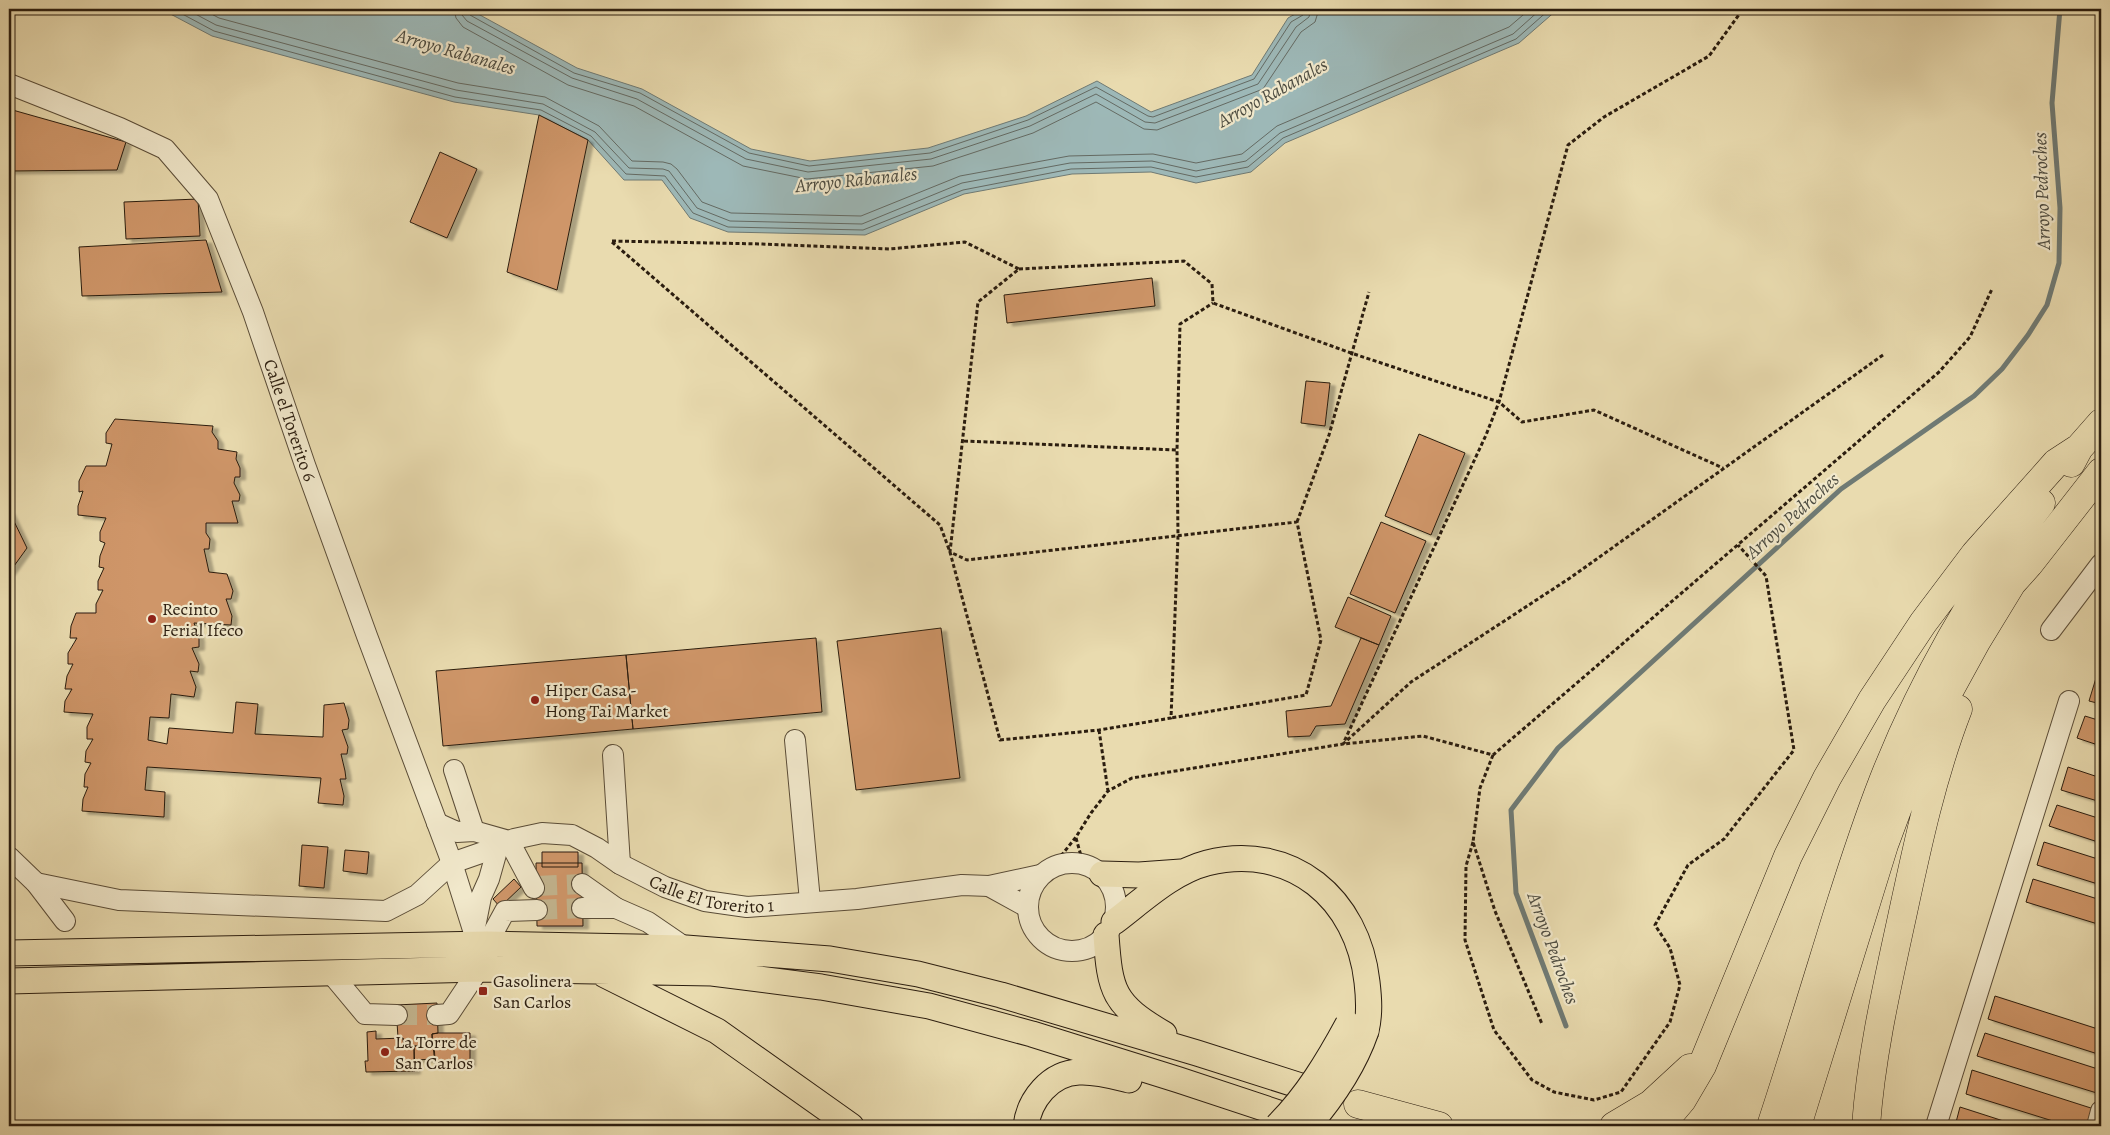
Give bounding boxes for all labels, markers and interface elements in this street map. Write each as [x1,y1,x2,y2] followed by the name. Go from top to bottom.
[392,22,519,81] water label: Arroyo Rabanales
[1212,52,1333,134] water label: Arroyo Rabanales
[2027,131,2057,251] water label: Arroyo Pedroches
[793,161,919,199] water label: Arroyo Rabanales
[258,356,322,485] street label: Calle el Torerito 6
[1740,466,1845,565] water label: Arroyo Pedroches
[162,597,243,642] place label: Recinto Ferial Ifeco
[146,613,158,625] marker: Recinto Ferial Ifeco
[545,678,669,723] place label: Hiper Casa - Hong Tai Market
[529,694,541,706] marker: Hiper Casa - Hong Tai Market
[645,869,775,919] street label: Calle El Torerito 1
[1520,888,1586,1009] water label: Arroyo Pedroches
[493,969,573,1014] place label: Gasolinera San Carlos
[477,985,489,997] marker: Gasolinera San Carlos
[395,1030,477,1075] place label: La Torre de San Carlos
[379,1046,391,1058] marker: La Torre de San Carlos

